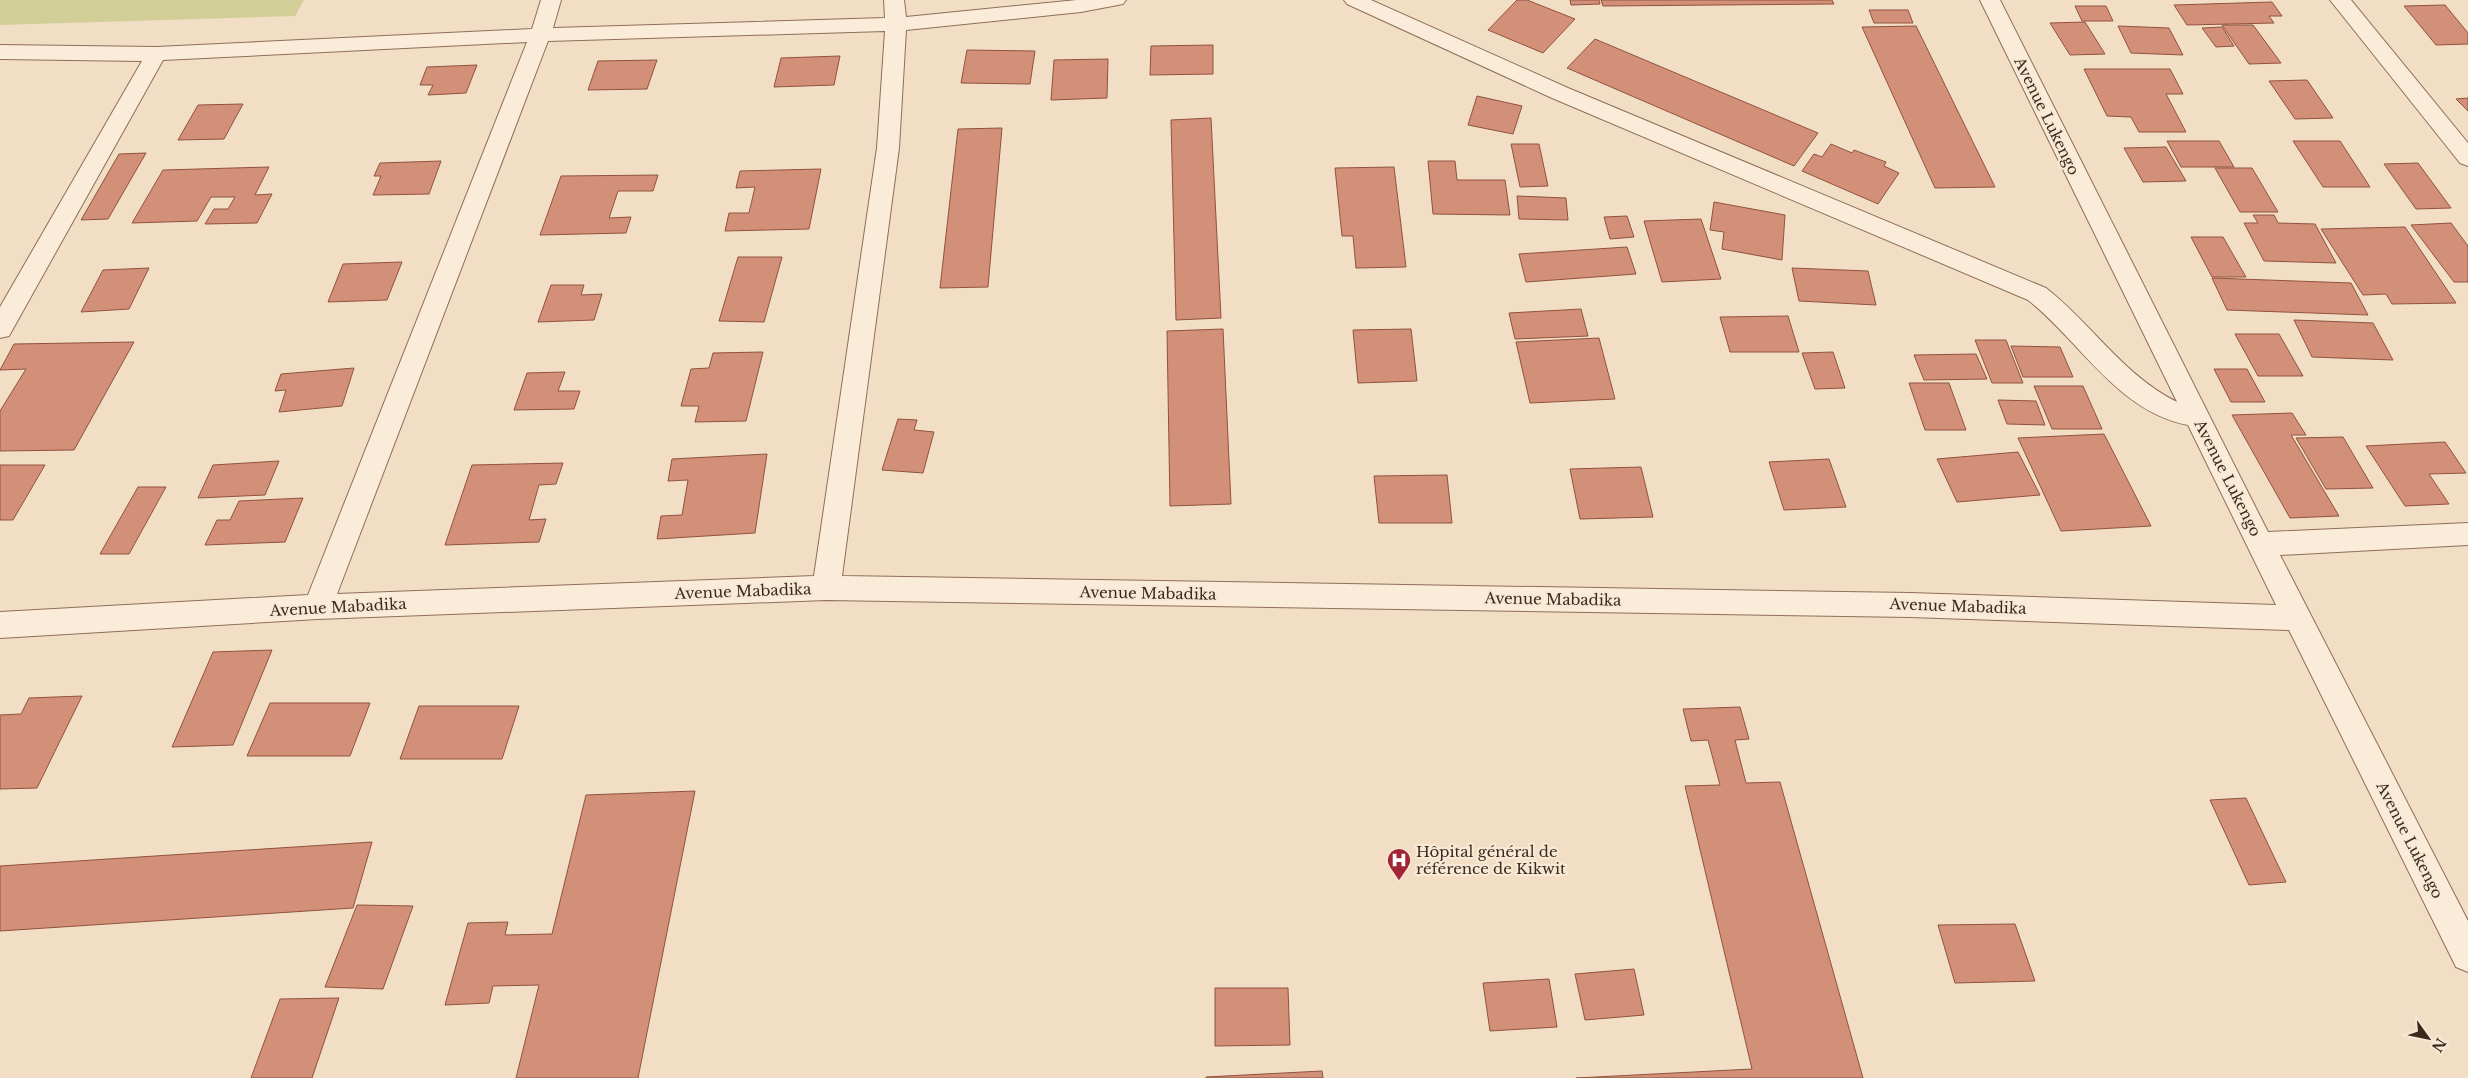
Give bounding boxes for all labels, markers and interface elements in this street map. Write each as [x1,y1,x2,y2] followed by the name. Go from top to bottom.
[2010,53,2084,178] street label: Avenue Lukengo
[2190,415,2266,540] street label: Avenue Lukengo
[673,579,812,603] street label: Avenue Mabadika
[1078,582,1217,604] street label: Avenue Mabadika
[1483,588,1622,610] street label: Avenue Mabadika
[268,594,408,620] street label: Avenue Mabadika
[1888,594,2027,618] street label: Avenue Mabadika
[2372,777,2448,902] street label: Avenue Lukengo
[1416,842,1566,878] place label: Hôpital général de référence de Kikwit
[1386,847,1412,881] hospital icon: Hôpital général de référence de Kikwit
[2403,1013,2453,1063] north arrow
[2428,1035,2450,1056] text: N

